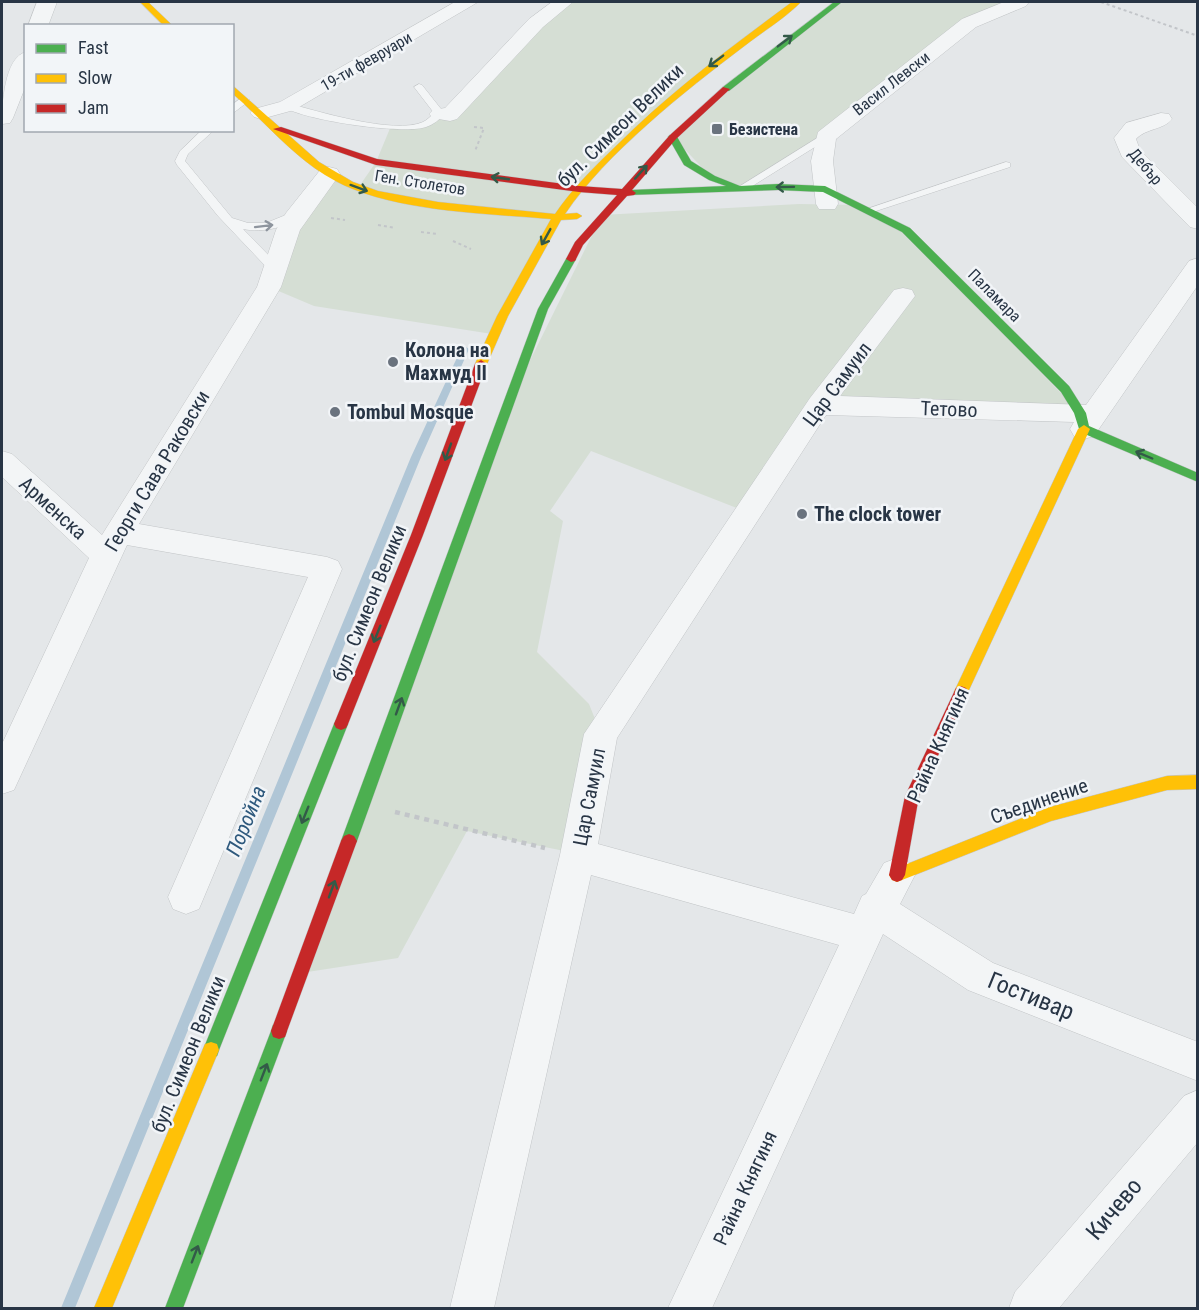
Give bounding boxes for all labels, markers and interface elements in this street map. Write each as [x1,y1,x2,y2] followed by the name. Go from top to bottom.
[24,24,234,132] legend
[317,28,415,95] street label: 19-ти февруари
[776,35,792,47] one-way arrow
[78,37,109,58] text: Fast
[849,47,934,119] street label: Васил Левски
[709,55,725,68] one-way arrow
[552,58,688,192] street label: бул. Симеон Велики
[78,67,113,88] text: Slow
[78,97,109,118] text: Jam
[729,120,798,139] place label: Безистена
[710,122,724,136] marker: Безистена
[1125,144,1167,189] street label: Дебър
[634,165,648,180] one-way arrow
[373,166,467,199] street label: Ген. Столетов
[490,172,510,183] one-way arrow
[775,181,795,193] one-way arrow
[349,183,368,194] one-way arrow
[254,220,273,231] one-way arrow
[540,228,552,245] one-way arrow
[964,265,1025,326] street label: Паламара
[798,337,876,431] street label: Цар Самуил
[405,338,489,385] place label: Колона на Махмуд II
[386,355,400,369] marker: Колона на Махмуд II
[99,386,215,556] street label: Георги Сава Раковски
[920,396,978,422] street label: Тетово
[347,400,474,424] place label: Tombul Mosque
[328,405,342,419] marker: Tombul Mosque
[441,442,452,461] one-way arrow
[1135,449,1153,460] one-way arrow
[14,472,92,544] street label: Арменска
[814,502,941,526] place label: The clock tower
[795,507,809,521] marker: The clock tower
[327,521,411,685] street label: бул. Симеон Велики
[371,624,382,643] one-way arrow
[902,684,974,806] street label: Райна Княгиня
[394,697,405,715] one-way arrow
[568,746,610,848] street label: Цар Самуил
[987,773,1091,829] street label: Съединение
[221,782,271,860] water label: Поройна
[299,805,310,824] one-way arrow
[327,880,338,899] one-way arrow
[984,966,1078,1026] street label: Гостивар
[146,972,230,1136] street label: бул. Симеон Велики
[259,1063,270,1081] one-way arrow
[708,1127,782,1249] street label: Райна Княгиня
[1080,1172,1148,1246] street label: Кичево
[190,1245,201,1264] one-way arrow

